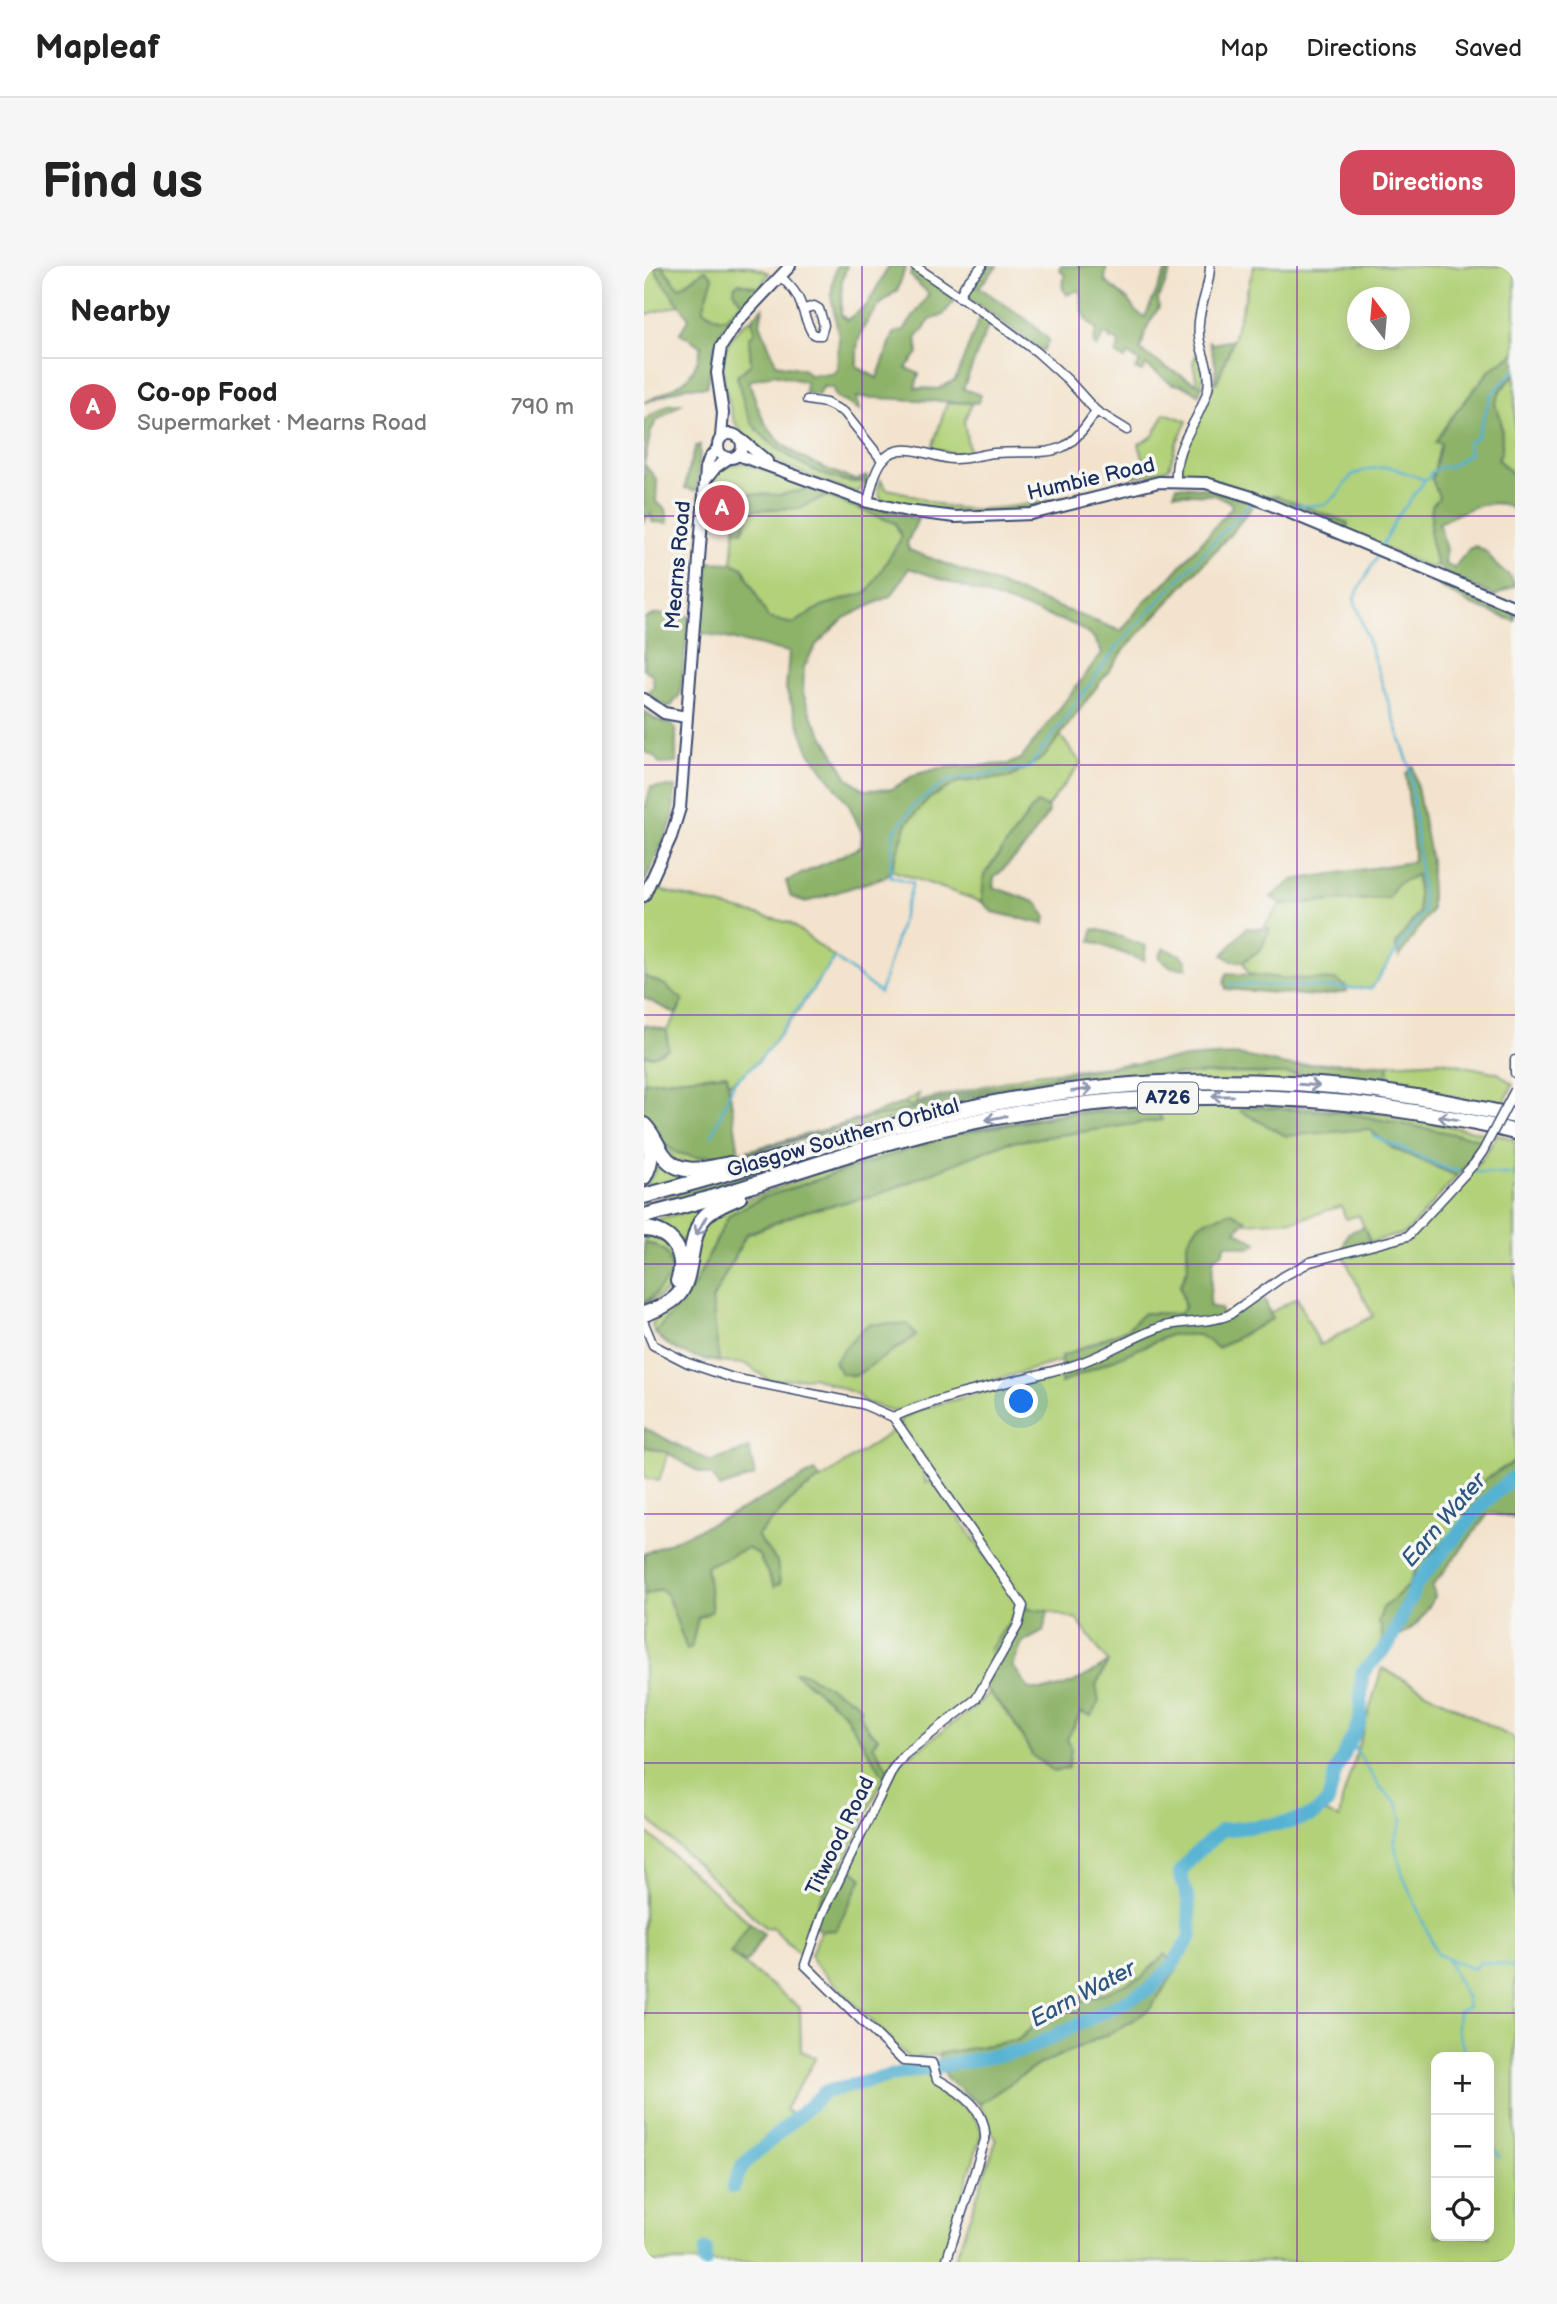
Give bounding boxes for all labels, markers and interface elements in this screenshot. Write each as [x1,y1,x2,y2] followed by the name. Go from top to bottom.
[35,28,160,68] text: Mapleaf
[1220,34,1268,63] text: Map
[1306,34,1417,63] text: Directions
[1455,34,1522,63] text: Saved
[1340,150,1515,215] button: Directions
[42,153,203,212] text: Find us
[1347,287,1410,350] north arrow
[70,294,170,330] text: Nearby
[137,378,277,409] text: Co-op Food
[86,393,100,421] text: A
[511,393,574,421] text: 790 m
[137,409,427,437] text: Supermarket · Mearns Road
[1025,452,1157,506] street label: Humbie Road
[699,482,745,534] pin: A
[660,500,696,630] street label: Mearns Road
[1297,1079,1320,1092] one-way arrow
[1138,1083,1198,1114] road number: A726
[1070,1084,1092,1097] one-way arrow
[1211,1089,1234,1103] one-way arrow
[724,1093,962,1183] street label: Glasgow Southern Orbital
[985,1111,1008,1125] one-way arrow
[1437,1111,1460,1124] one-way arrow
[694,1215,708,1235] one-way arrow
[1004,1384,1038,1418] your location
[1396,1466,1493,1573] water label: Earn Water
[800,1772,880,1900] street label: Titwood Road
[1026,1954,1142,2033] water label: Earn Water
[1431,2052,1494,2241] map controls
[1431,2052,1494,2115] button: +
[1431,2115,1494,2178] button: −
[1431,2178,1494,2241] button: locate

